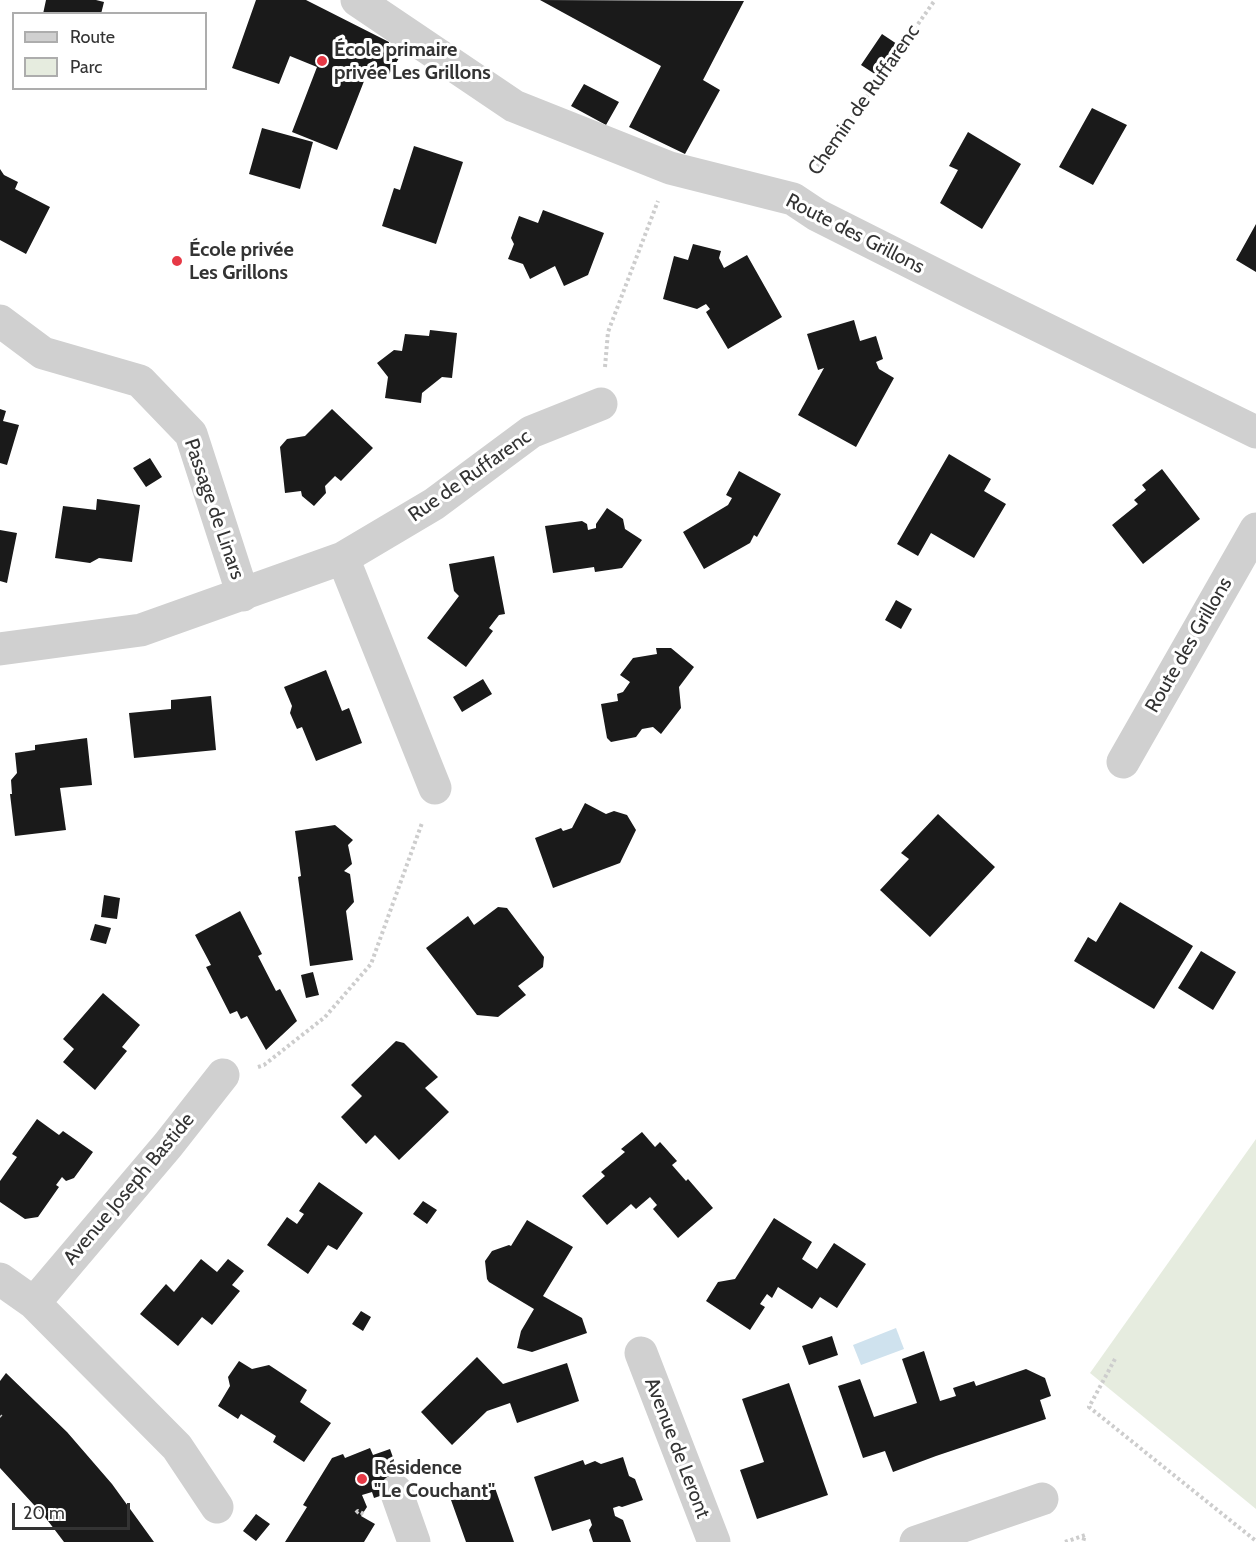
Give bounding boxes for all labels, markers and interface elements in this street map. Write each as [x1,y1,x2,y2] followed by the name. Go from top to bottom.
[12,12,207,90] legend
[803,20,925,180] street label: Chemin de Ruffarenc
[70,26,115,48] text: Route
[334,38,491,85] place label: École primaire privée Les Grillons
[315,54,329,68] marker: École primaire privée Les Grillons
[70,56,102,78] text: Parc
[782,189,928,279] street label: Route des Grillons
[189,238,294,285] place label: École privée Les Grillons
[170,254,184,268] marker: École privée Les Grillons
[404,425,536,527] street label: Rue de Ruffarenc
[179,436,249,582] street label: Passage de Linars
[1141,573,1237,717] street label: Route des Grillons
[58,1108,200,1270] street label: Avenue Joseph Bastide
[639,1374,715,1522] street label: Avenue de Leront
[374,1456,495,1503] place label: Résidence "Le Couchant"
[355,1472,369,1486] marker: Résidence "Le Couchant"
[15,1491,134,1529] scale bar
[23,1502,65,1524] text: 20 m

